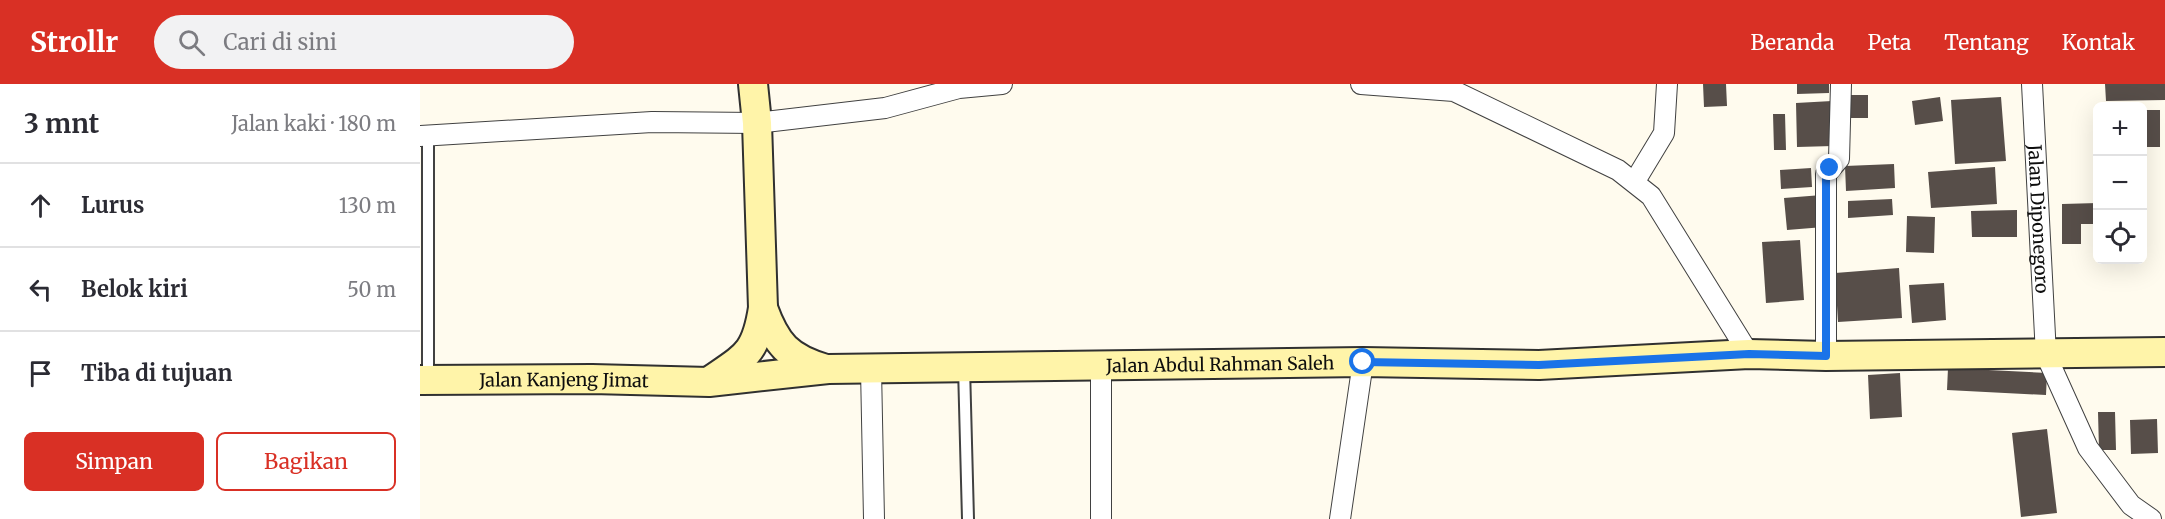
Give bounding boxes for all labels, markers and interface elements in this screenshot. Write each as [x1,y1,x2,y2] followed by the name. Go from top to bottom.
[154,15,574,69] search box
[30,24,118,60] text: Strollr
[175,26,208,59] icon: search
[223,28,337,56] text: Cari di sini
[1750,29,1834,56] text: Beranda
[1867,29,1911,56] text: Peta
[1944,29,2029,56] text: Tentang
[2062,29,2135,56] text: Kontak
[2093,102,2147,264] map controls
[2093,102,2147,156] button: +
[24,107,99,140] text: 3 mnt
[231,111,396,136] text: Jalan kaki · 180 m
[2024,143,2054,294] street label: Jalan Diponegoro
[1816,154,1842,180] route end
[2093,156,2147,210] button: −
[24,189,57,222] icon: ahead
[81,191,144,219] text: Lurus
[339,193,396,218] text: 130 m
[2093,210,2147,264] button: locate
[24,273,57,306] icon: left
[81,275,188,303] text: Belok kiri
[347,277,396,302] text: 50 m
[1349,348,1375,374] route start
[1105,351,1335,377] street label: Jalan Abdul Rahman Saleh
[24,357,57,390] icon: arrive
[81,359,232,387] text: Tiba di tujuan
[478,367,649,392] street label: Jalan Kanjeng Jimat
[24,432,204,491] button: Simpan
[216,432,396,491] button: Bagikan

